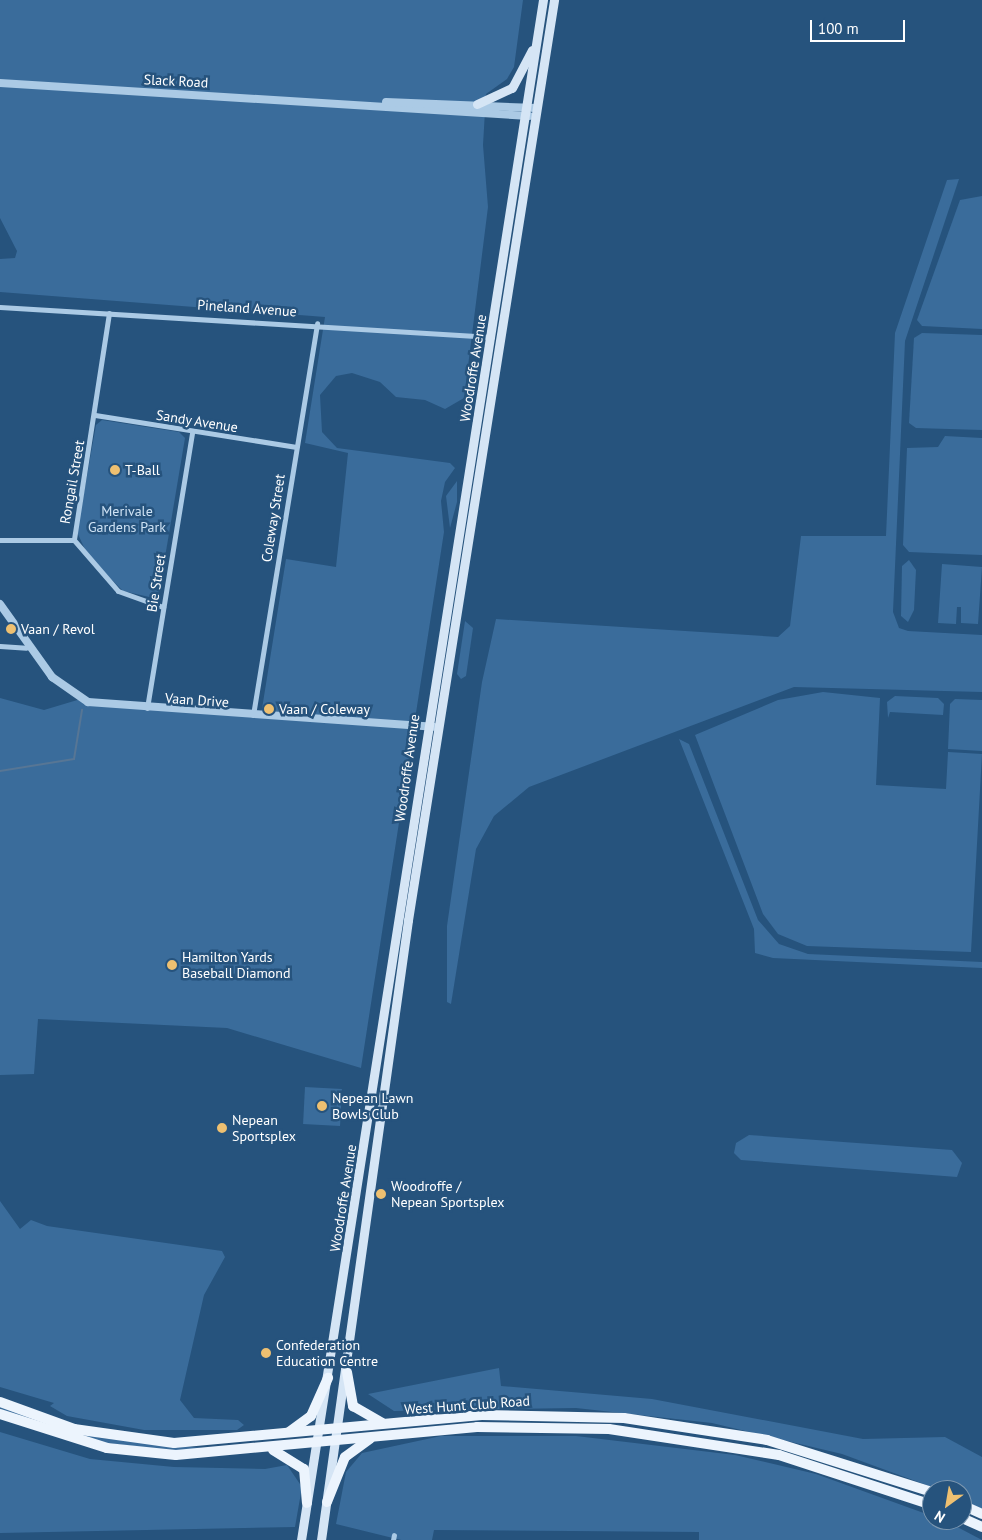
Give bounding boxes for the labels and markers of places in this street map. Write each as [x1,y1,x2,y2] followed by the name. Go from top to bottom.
[125,462,160,478] place label: T-Ball
[109,464,121,476] marker: T-Ball
[21,621,95,637] place label: Vaan / Revol
[5,623,17,635] marker: Vaan / Revol
[279,701,370,717] place label: Vaan / Coleway
[263,703,275,715] marker: Vaan / Coleway
[182,949,290,982] place label: Hamilton Yards Baseball Diamond
[166,959,178,971] marker: Hamilton Yards Baseball Diamond
[332,1090,413,1122] place label: Nepean Lawn Bowls Club
[316,1100,328,1112] marker: Nepean Lawn Bowls Club
[232,1112,296,1144] place label: Nepean Sportsplex
[216,1122,228,1134] marker: Nepean Sportsplex
[391,1178,505,1210] place label: Woodroffe / Nepean Sportsplex
[375,1188,387,1200] marker: Woodroffe / Nepean Sportsplex
[276,1337,378,1370] place label: Confederation Education Centre
[260,1347,272,1359] marker: Confederation Education Centre

